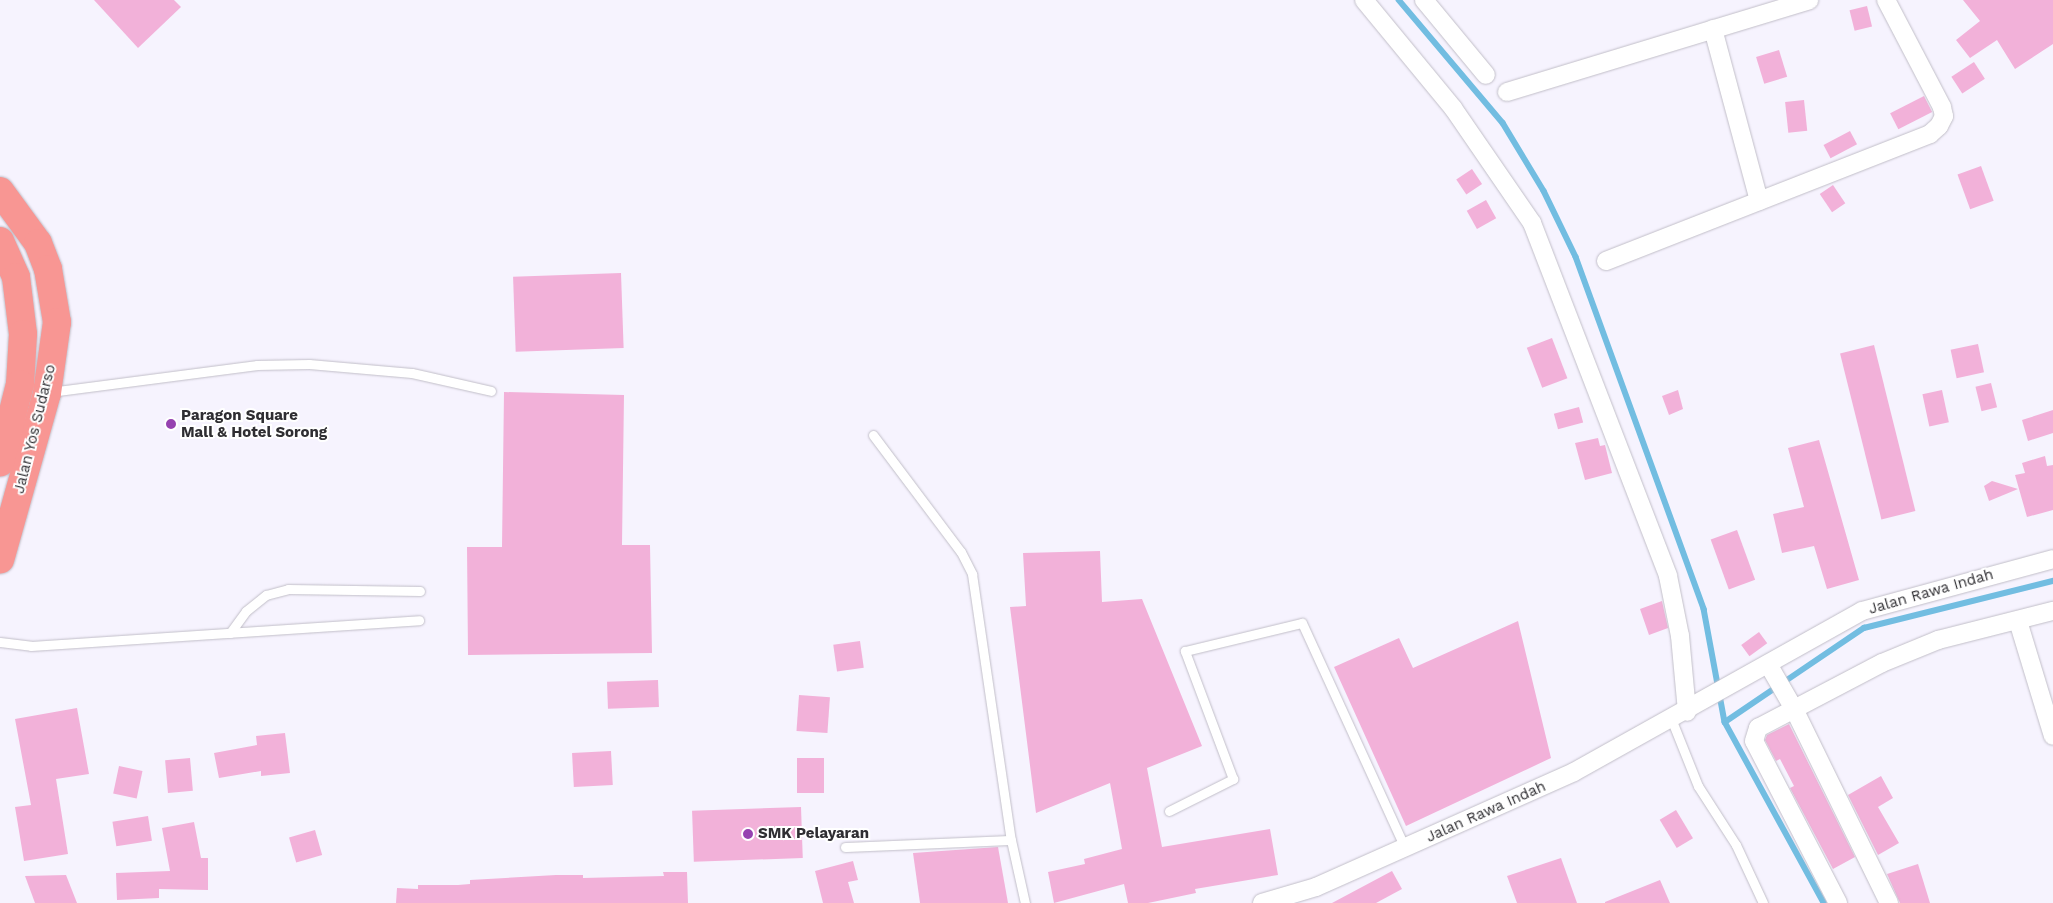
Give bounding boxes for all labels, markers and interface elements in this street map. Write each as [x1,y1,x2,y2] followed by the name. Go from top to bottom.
[10,362,60,496] street label: Jalan Yos Sudarso
[181,406,328,441] place label: Paragon Square Mall & Hotel Sorong
[165,418,177,430] marker: Paragon Square Mall & Hotel Sorong
[1866,566,1996,618] street label: Jalan Rawa Indah
[1423,777,1549,847] street label: Jalan Rawa Indah
[758,825,869,843] place label: SMK Pelayaran
[742,828,754,840] marker: SMK Pelayaran

